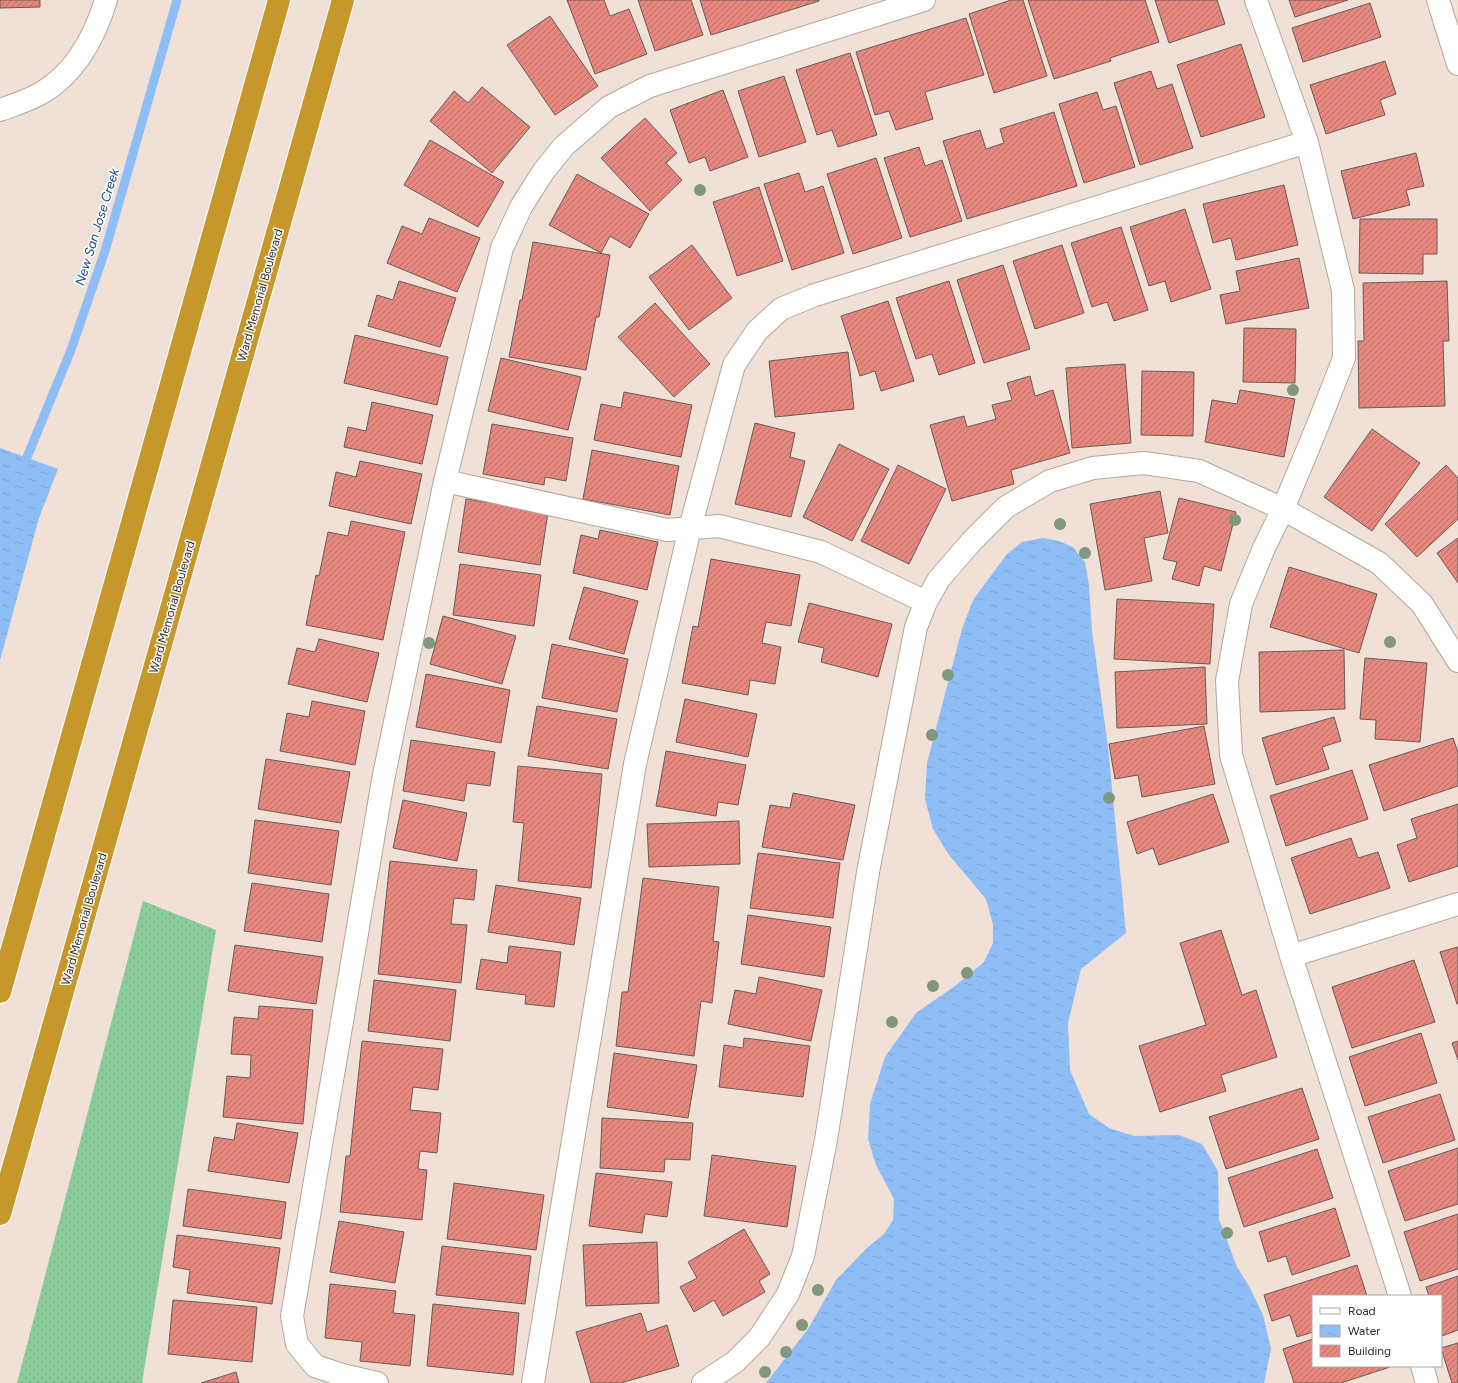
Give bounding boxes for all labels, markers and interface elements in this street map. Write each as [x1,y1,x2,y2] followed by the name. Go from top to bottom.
[72,166,122,287] water label: New San Jose Creek
[234,227,286,363] street label: Ward Memorial Boulevard
[146,539,198,675] street label: Ward Memorial Boulevard
[58,851,110,987] street label: Ward Memorial Boulevard
[1312,1295,1442,1367] legend
[1348,1304,1376,1318] text: Road
[1348,1324,1380,1338] text: Water
[1348,1344,1391,1358] text: Building

